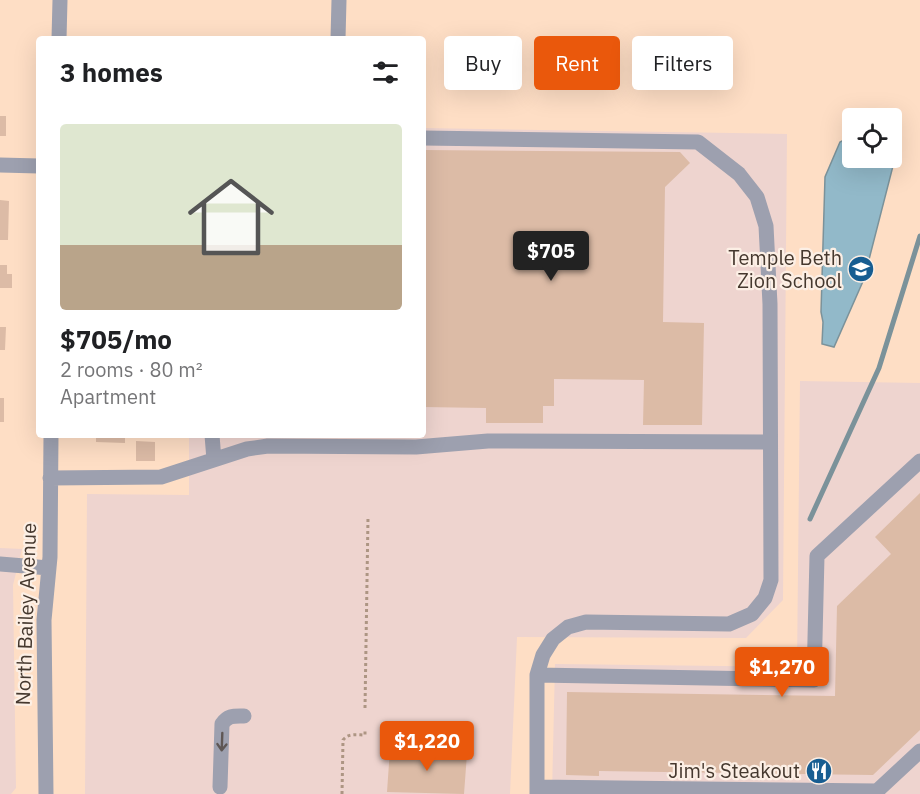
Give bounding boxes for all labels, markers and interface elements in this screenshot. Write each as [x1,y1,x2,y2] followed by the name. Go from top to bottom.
[444,36,522,90] chip: Buy
[534,36,620,90] chip: Rent
[632,36,733,90] chip: Filters
[60,55,163,89] text: 3 homes
[369,56,402,89] icon: filters
[842,108,902,168] map controls
[842,108,902,168] button: locate
[177,163,285,271] icon: home
[515,231,587,282] pin: $705
[527,237,575,264] text: $705
[728,244,842,294] place label: Temple Beth Zion School
[846,254,876,284] school or university icon: Temple Beth Zion School
[60,322,172,356] text: $705/mo
[60,356,203,383] text: 2 rooms · 80 m²
[60,383,156,410] text: Apartment
[9,522,42,706] street label: North Bailey Avenue
[733,647,831,698] pin: $1,270
[749,653,815,680] text: $1,270
[378,721,476,772] pin: $1,220
[394,727,460,754] text: $1,220
[216,732,227,752] one-way arrow
[804,756,834,786] restaurant icon: Jim's Steakout
[668,757,800,784] place label: Jim's Steakout

